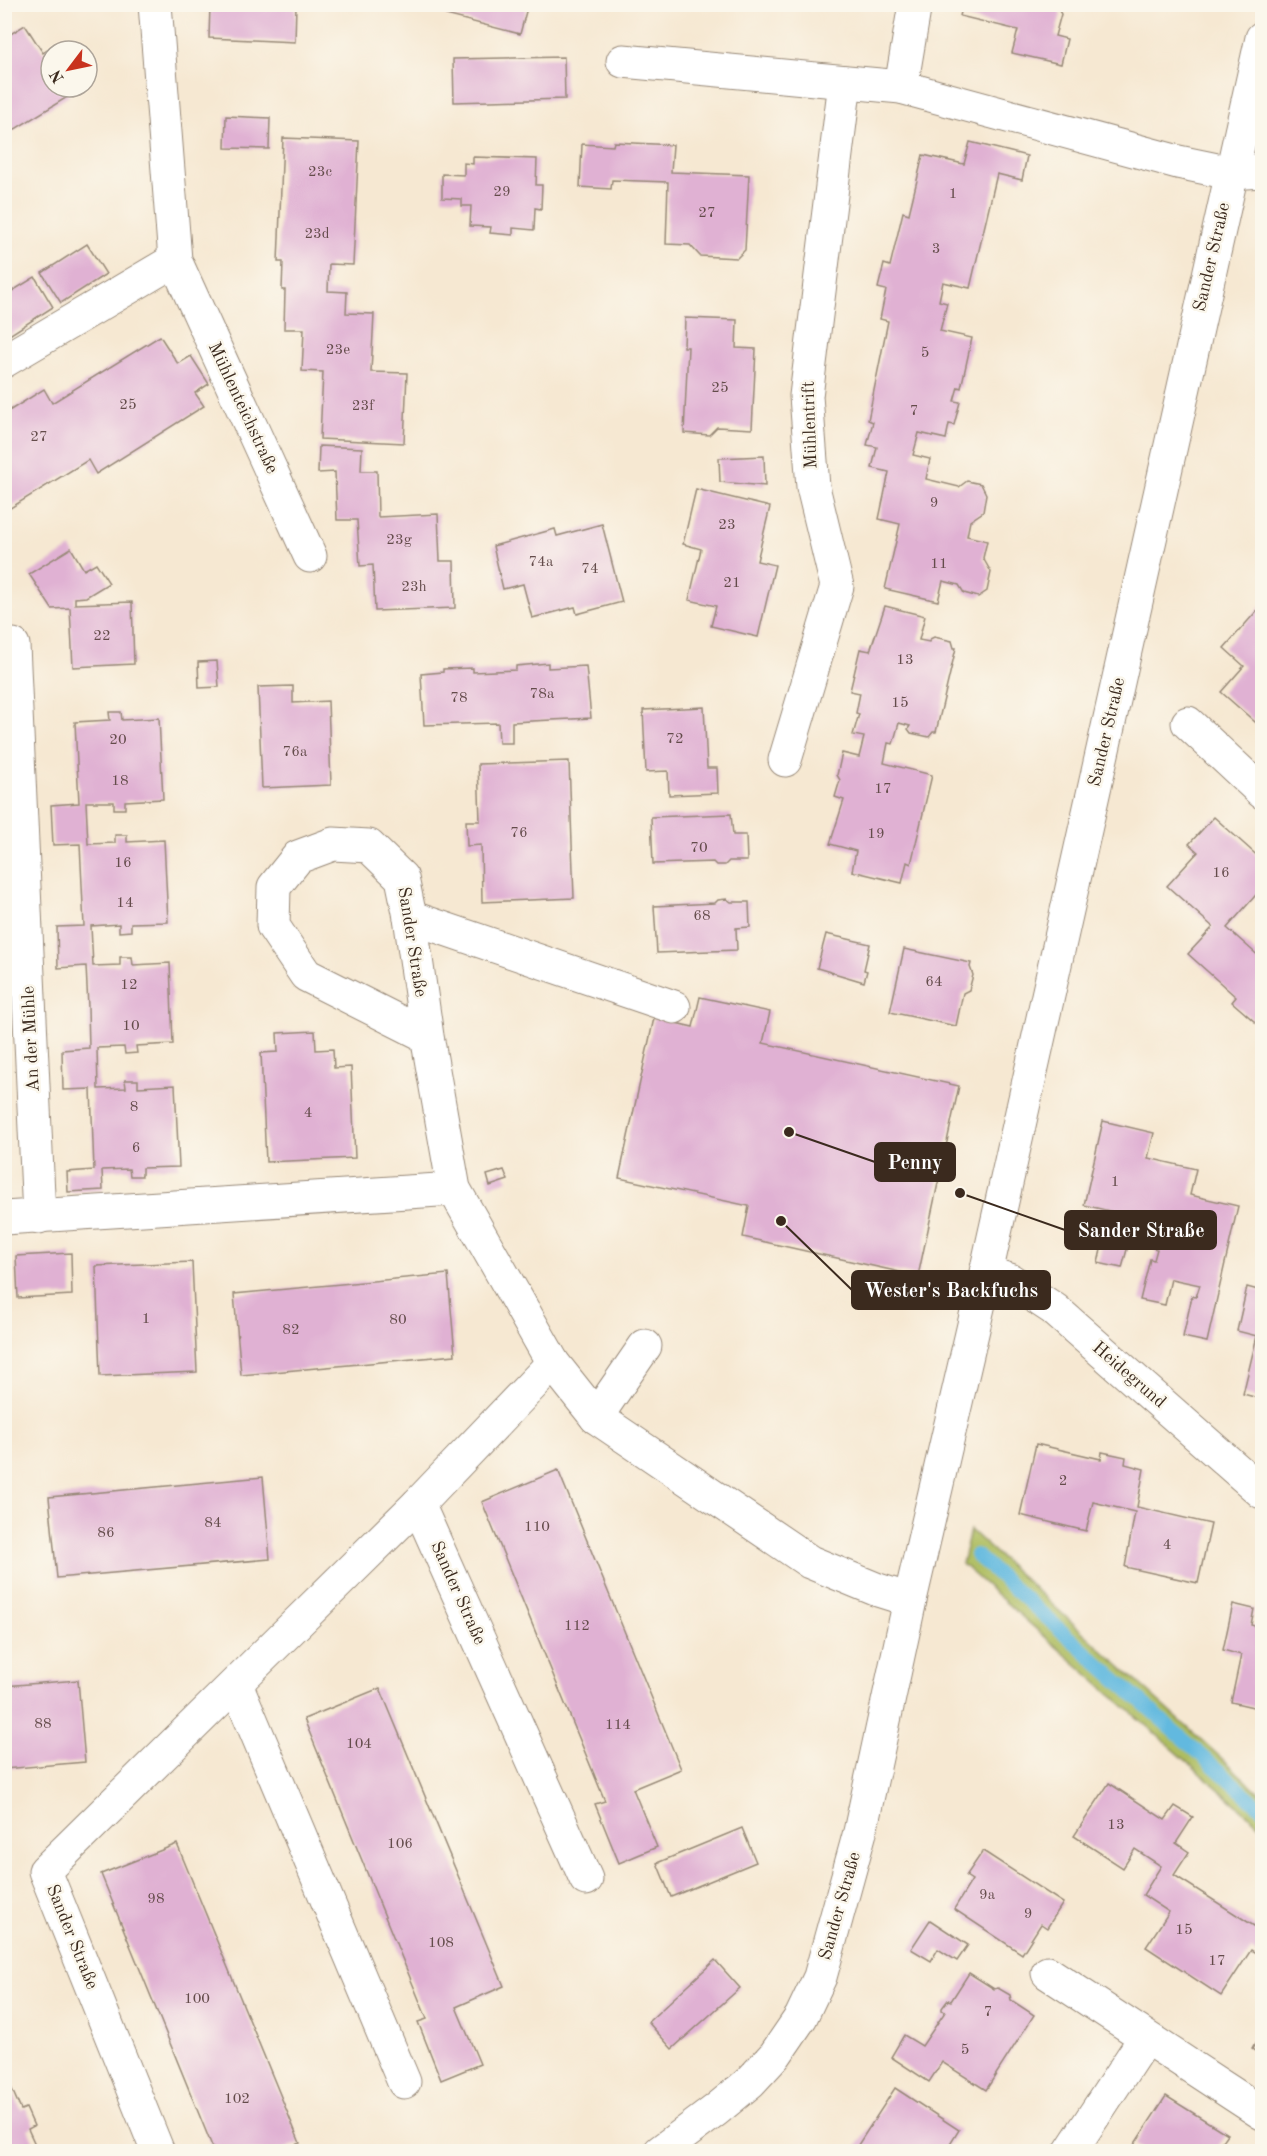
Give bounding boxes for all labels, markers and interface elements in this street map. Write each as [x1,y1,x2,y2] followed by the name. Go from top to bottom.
[39,39,99,99] north arrow
[48,66,68,85] text: N
[308,165,332,180] house number: 23c
[493,185,511,200] house number: 29
[949,187,957,202] house number: 1
[1191,201,1233,313] street label: Sander Straße
[698,206,716,221] house number: 27
[304,227,330,242] house number: 23d
[932,242,940,257] house number: 3
[205,340,281,476] street label: Mühlenteichstraße
[326,343,350,358] house number: 23e
[921,346,929,361] house number: 5
[711,381,729,396] house number: 25
[799,381,821,469] street label: Mühlentrift
[119,398,137,413] house number: 25
[352,399,375,414] house number: 23f
[910,404,918,419] house number: 7
[30,430,48,445] house number: 27
[930,496,938,511] house number: 9
[718,518,736,533] house number: 23
[386,533,412,548] house number: 23g
[529,555,554,570] house number: 74a
[930,557,948,572] house number: 11
[581,562,599,577] house number: 74
[723,576,741,591] house number: 21
[401,580,427,595] house number: 23h
[93,629,111,644] house number: 22
[896,653,914,668] house number: 13
[1086,676,1128,788] street label: Sander Straße
[530,687,555,702] house number: 78a
[450,691,468,706] house number: 78
[891,696,909,711] house number: 15
[666,732,684,747] house number: 72
[109,733,127,748] house number: 20
[283,745,308,760] house number: 76a
[111,774,129,789] house number: 18
[874,782,892,797] house number: 17
[510,826,528,841] house number: 76
[867,827,885,842] house number: 19
[690,841,708,856] house number: 70
[114,856,132,871] house number: 16
[1212,866,1230,881] house number: 16
[394,886,430,998] street label: Sander Straße
[116,896,134,911] house number: 14
[693,909,711,924] house number: 68
[925,975,943,990] house number: 64
[120,978,138,993] house number: 12
[19,985,43,1093] street label: An der Mühle
[122,1019,140,1034] house number: 10
[130,1100,138,1115] house number: 8
[304,1106,312,1121] house number: 4
[132,1141,140,1156] house number: 6
[875,1143,955,1181] callout: Penny
[887,1154,943,1174] text: Penny
[1111,1175,1119,1190] house number: 1
[1065,1211,1216,1249] callout: Sander Straße
[1077,1222,1205,1242] text: Sander Straße
[852,1271,1050,1309] callout: Wester's Backfuchs
[864,1282,1038,1302] text: Wester's Backfuchs
[142,1312,150,1327] house number: 1
[389,1313,407,1328] house number: 80
[282,1323,300,1338] house number: 82
[1089,1338,1169,1412] street label: Heidegrund
[1059,1474,1067,1489] house number: 2
[204,1516,222,1531] house number: 84
[524,1520,550,1535] house number: 110
[97,1526,115,1541] house number: 86
[427,1538,489,1648] street label: Sander Straße
[1163,1538,1171,1553] house number: 4
[564,1619,590,1634] house number: 112
[34,1717,52,1732] house number: 88
[605,1718,631,1733] house number: 114
[346,1737,372,1752] house number: 104
[1107,1818,1125,1833] house number: 13
[387,1837,413,1852] house number: 106
[816,1850,864,1962] street label: Sander Straße
[43,1882,101,1992] street label: Sander Straße
[979,1888,996,1903] house number: 9a
[147,1892,165,1907] house number: 98
[1024,1907,1032,1922] house number: 9
[1175,1923,1193,1938] house number: 15
[428,1936,454,1951] house number: 108
[1208,1954,1226,1969] house number: 17
[184,1992,210,2007] house number: 100
[984,2005,992,2020] house number: 7
[961,2043,969,2058] house number: 5
[224,2092,250,2107] house number: 102

